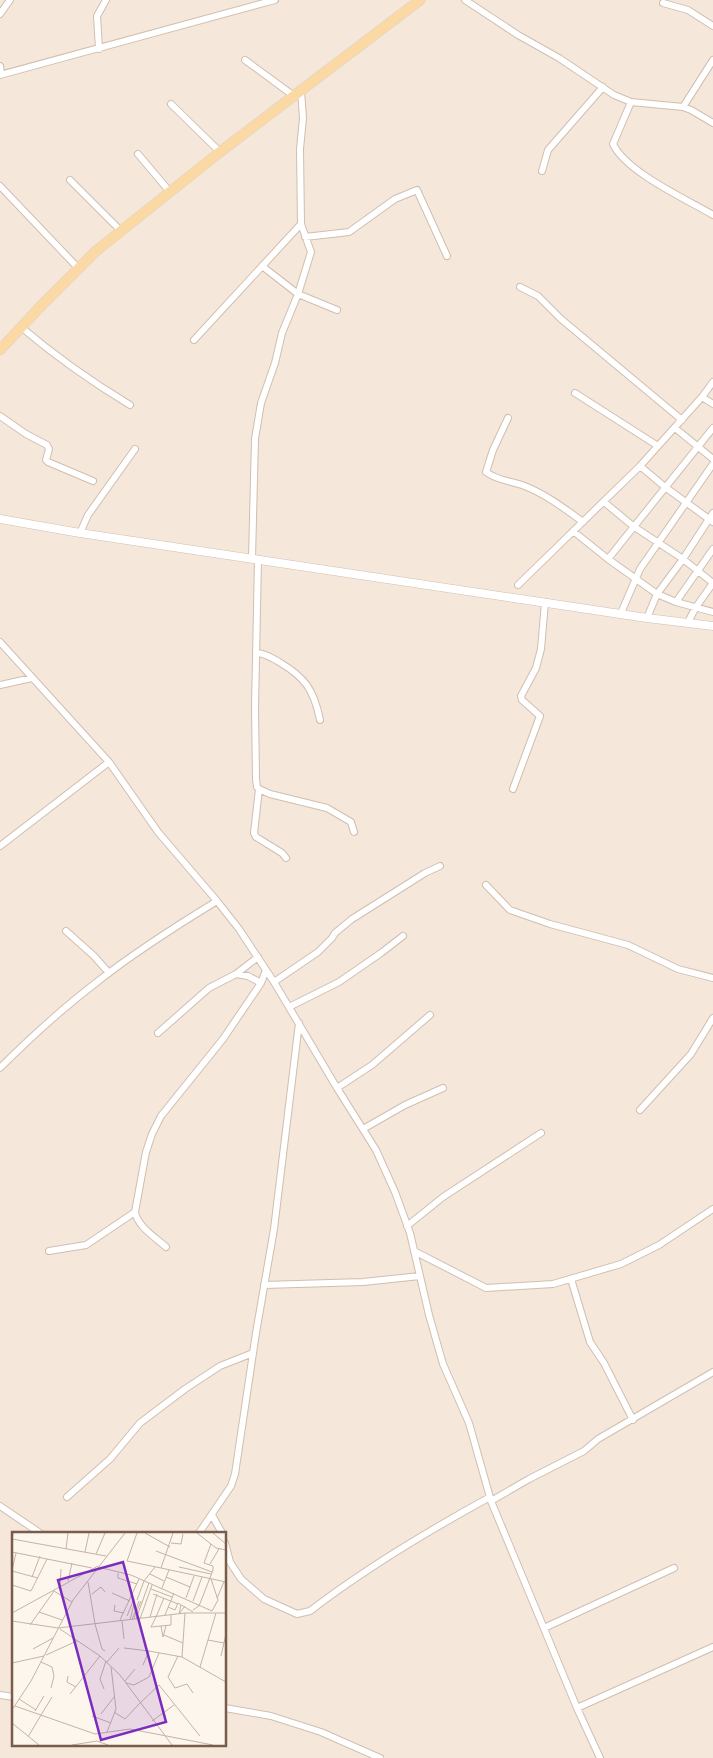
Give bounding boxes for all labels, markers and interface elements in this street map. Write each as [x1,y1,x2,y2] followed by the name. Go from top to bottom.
[12,1532,226,1746] inset map

